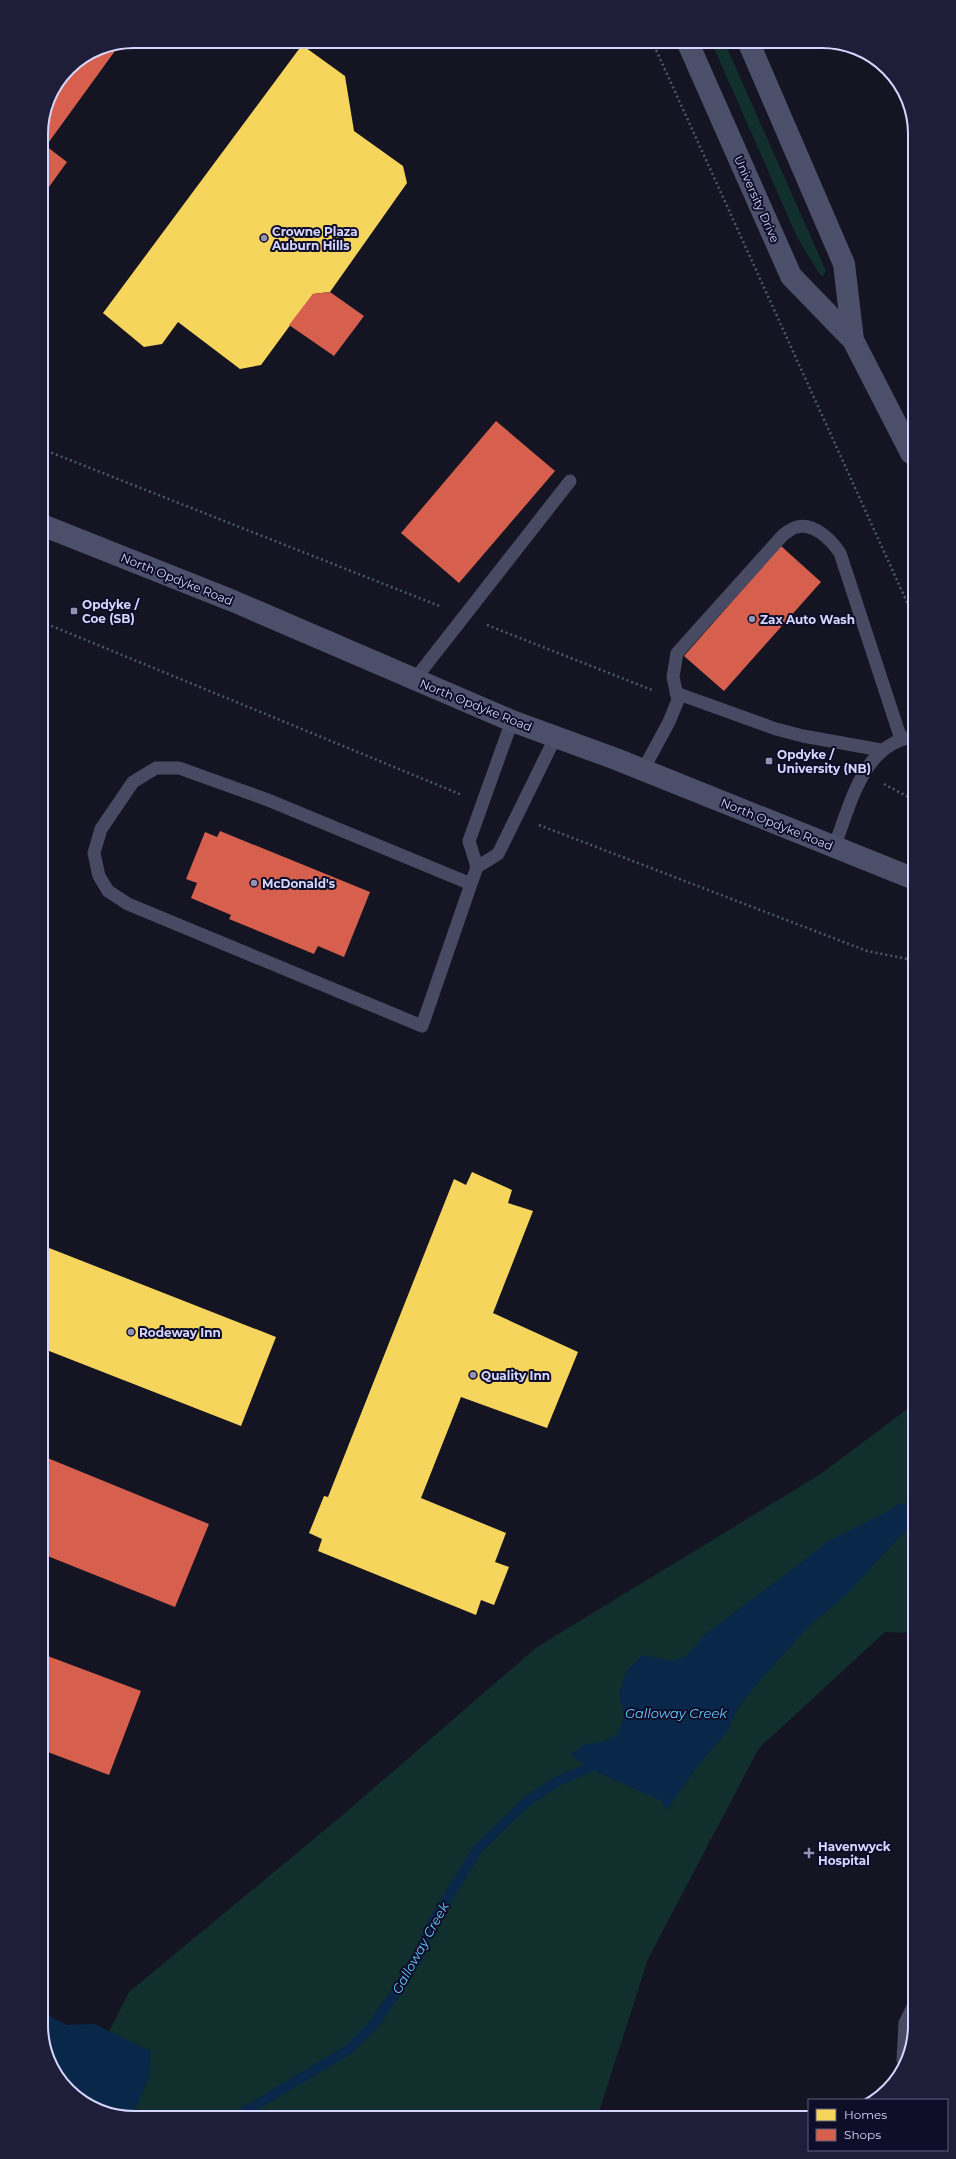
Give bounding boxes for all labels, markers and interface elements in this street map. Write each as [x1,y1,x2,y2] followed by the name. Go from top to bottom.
[731,153,783,245] street label: University Drive
[271,224,358,253] place label: Crowne Plaza Auburn Hills
[259,233,269,243] marker: Crowne Plaza Auburn Hills
[119,550,235,608] street label: North Opdyke Road
[82,597,140,626] place label: Opdyke / Coe (SB)
[69,606,79,616] marker: Opdyke / Coe (SB)
[760,612,855,627] place label: Zax Auto Wash
[747,614,757,624] marker: Zax Auto Wash
[418,676,534,734] street label: North Opdyke Road
[777,747,871,776] place label: Opdyke / University (NB)
[764,756,774,766] marker: Opdyke / University (NB)
[719,795,835,853] street label: North Opdyke Road
[262,876,336,891] place label: McDonald's
[249,878,259,888] marker: McDonald's
[139,1325,221,1340] place label: Rodeway Inn
[126,1327,136,1337] marker: Rodeway Inn
[481,1368,550,1383] place label: Quality Inn
[468,1370,478,1380] marker: Quality Inn
[625,1705,728,1721] water label: Galloway Creek
[818,1839,891,1868] place label: Havenwyck Hospital
[803,1847,815,1859] marker: Havenwyck Hospital
[388,1898,452,1997] water label: Galloway Creek
[808,2099,948,2151] legend
[844,2107,887,2122] text: Homes
[844,2127,881,2142] text: Shops

